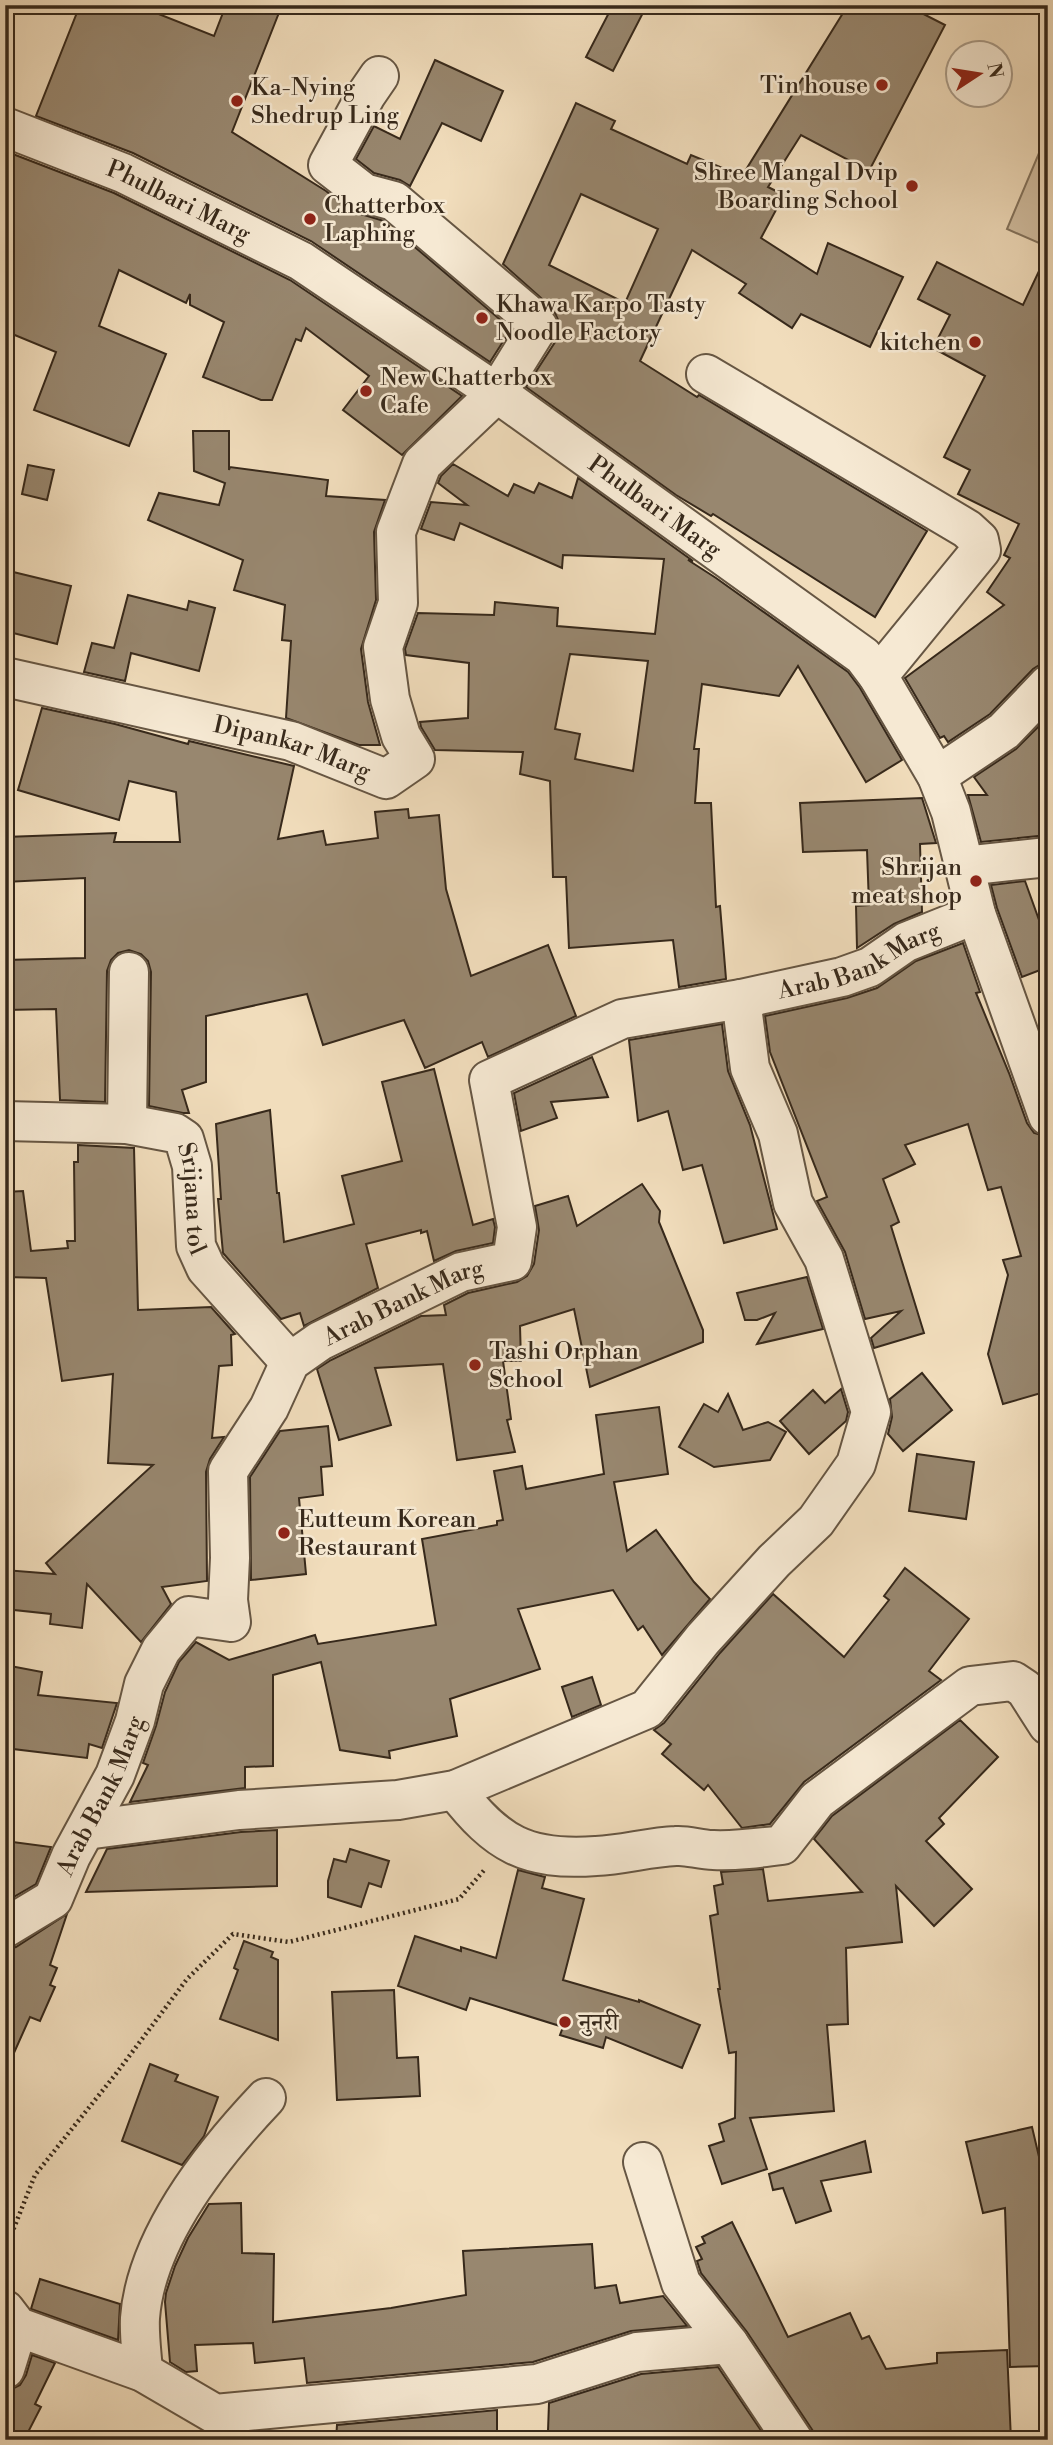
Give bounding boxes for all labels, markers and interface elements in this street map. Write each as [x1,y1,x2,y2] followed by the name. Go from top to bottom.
[944,38,1014,108] north arrow
[981,61,1008,81] text: N
[760,71,868,101] place label: Tin house
[251,73,399,131] place label: Ka-Nying Shedrup Ling
[874,77,890,93] marker: Tin house
[229,93,245,109] marker: Ka-Nying Shedrup Ling
[102,154,256,250] street label: Phulbari Marg
[694,158,898,216] place label: Shree Mangal Dvip Boarding School
[904,178,920,194] marker: Shree Mangal Dvip Boarding School
[324,191,446,249] place label: Chatterbox Laphing
[302,211,318,227] marker: Chatterbox Laphing
[496,290,706,348] place label: Khawa Karpo Tasty Noodle Factory
[474,310,490,326] marker: Khawa Karpo Tasty Noodle Factory
[880,328,961,358] place label: kitchen
[967,334,983,350] marker: kitchen
[380,363,553,421] place label: New Chatterbox Cafe
[358,383,374,399] marker: New Chatterbox Cafe
[582,449,727,566] street label: Phulbari Marg
[210,710,375,788] street label: Dipankar Marg
[851,853,962,911] place label: Shrijan meat shop
[968,873,984,889] marker: Shrijan meat shop
[774,916,945,1007] street label: Arab Bank Marg
[170,1139,212,1260] street label: Srijana tol
[318,1253,487,1354] street label: Arab Bank Marg
[489,1337,639,1395] place label: Tashi Orphan School
[467,1357,483,1373] marker: Tashi Orphan School
[298,1505,476,1563] place label: Eutteum Korean Restaurant
[276,1525,292,1541] marker: Eutteum Korean Restaurant
[50,1711,152,1881] street label: Arab Bank Marg
[578,2008,620,2038] place label: नुनरी
[557,2014,573,2030] marker: नुनरी

